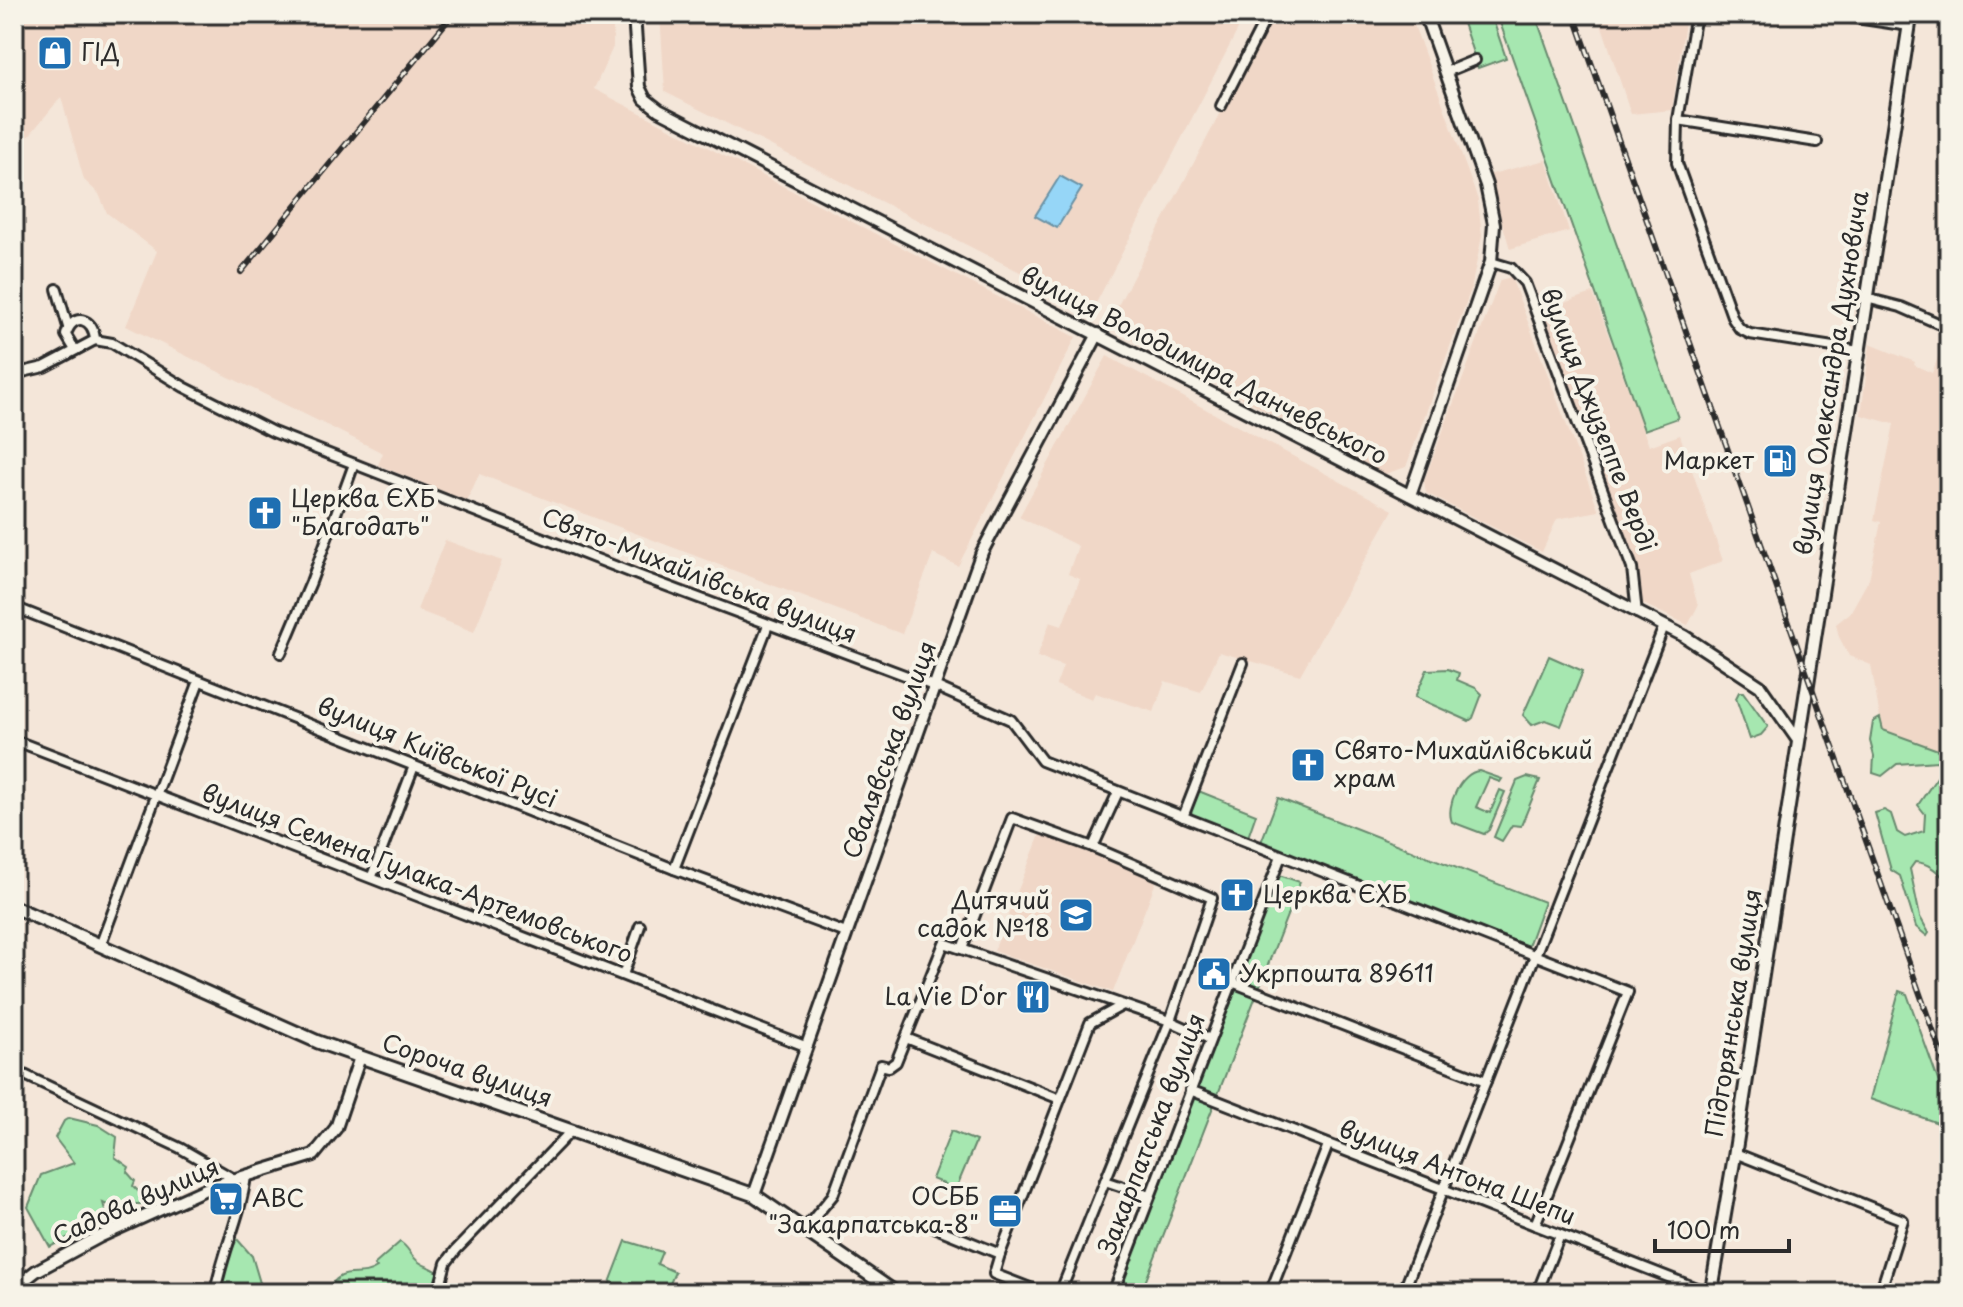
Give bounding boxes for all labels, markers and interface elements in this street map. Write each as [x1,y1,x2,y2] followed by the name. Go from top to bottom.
[81,33,120,69] place label: ГІД
[36,34,74,72] shop icon: ГІД
[1783,188,1877,557] street label: вулиця Олександра Духновича
[1015,256,1394,473] street label: вулиця Володимира Данчевського
[1533,282,1667,556] street label: вулиця Джузеппе Верді
[1664,441,1754,477] place label: Маркет
[1761,442,1799,480] fuel station icon: Маркет
[291,479,435,543] place label: Церква ЄХБ "Благодать"
[246,494,284,532] church icon: Церква ЄХБ "Благодать"
[537,497,863,651] street label: Свято-Михайлівська вулиця
[832,635,944,863] street label: Свалявська вулиця
[312,687,563,816] street label: вулиця Київської Русі
[1334,731,1593,795] place label: Свято-Михайлівський храм
[1289,746,1327,784] church icon: Свято-Михайлівський храм
[197,773,638,971] street label: вулиця Семена Гулака-Артемовського
[1263,875,1407,911] place label: Церква ЄХБ
[1218,876,1256,914] church icon: Церква ЄХБ
[917,881,1050,945] place label: Дитячий садок №18
[1695,886,1769,1139] street label: Підгорянська вулиця
[1057,896,1095,934] school or university icon: Дитячий садок №18
[1240,954,1434,990] place label: Укрпошта 89611
[1195,955,1233,993] public building icon: Укрпошта 89611
[885,977,1008,1013] place label: La Vie D‘or
[1014,978,1052,1016] restaurant icon: La Vie D‘or
[1087,1007,1213,1259] street label: Закарпатська вулиця
[378,1023,558,1115] street label: Сороча вулиця
[1334,1109,1581,1233] street label: вулиця Антона Шепи
[46,1147,224,1253] street label: Садова вулиця
[768,1177,979,1241] place label: ОСББ "Закарпатська-8"
[252,1179,305,1215] place label: ABC
[207,1180,245,1218] supermarket icon: ABC
[986,1192,1024,1230] office icon: ОСББ "Закарпатська-8"
[1655,1203,1789,1253] scale bar
[1667,1211,1740,1247] text: 100 m

